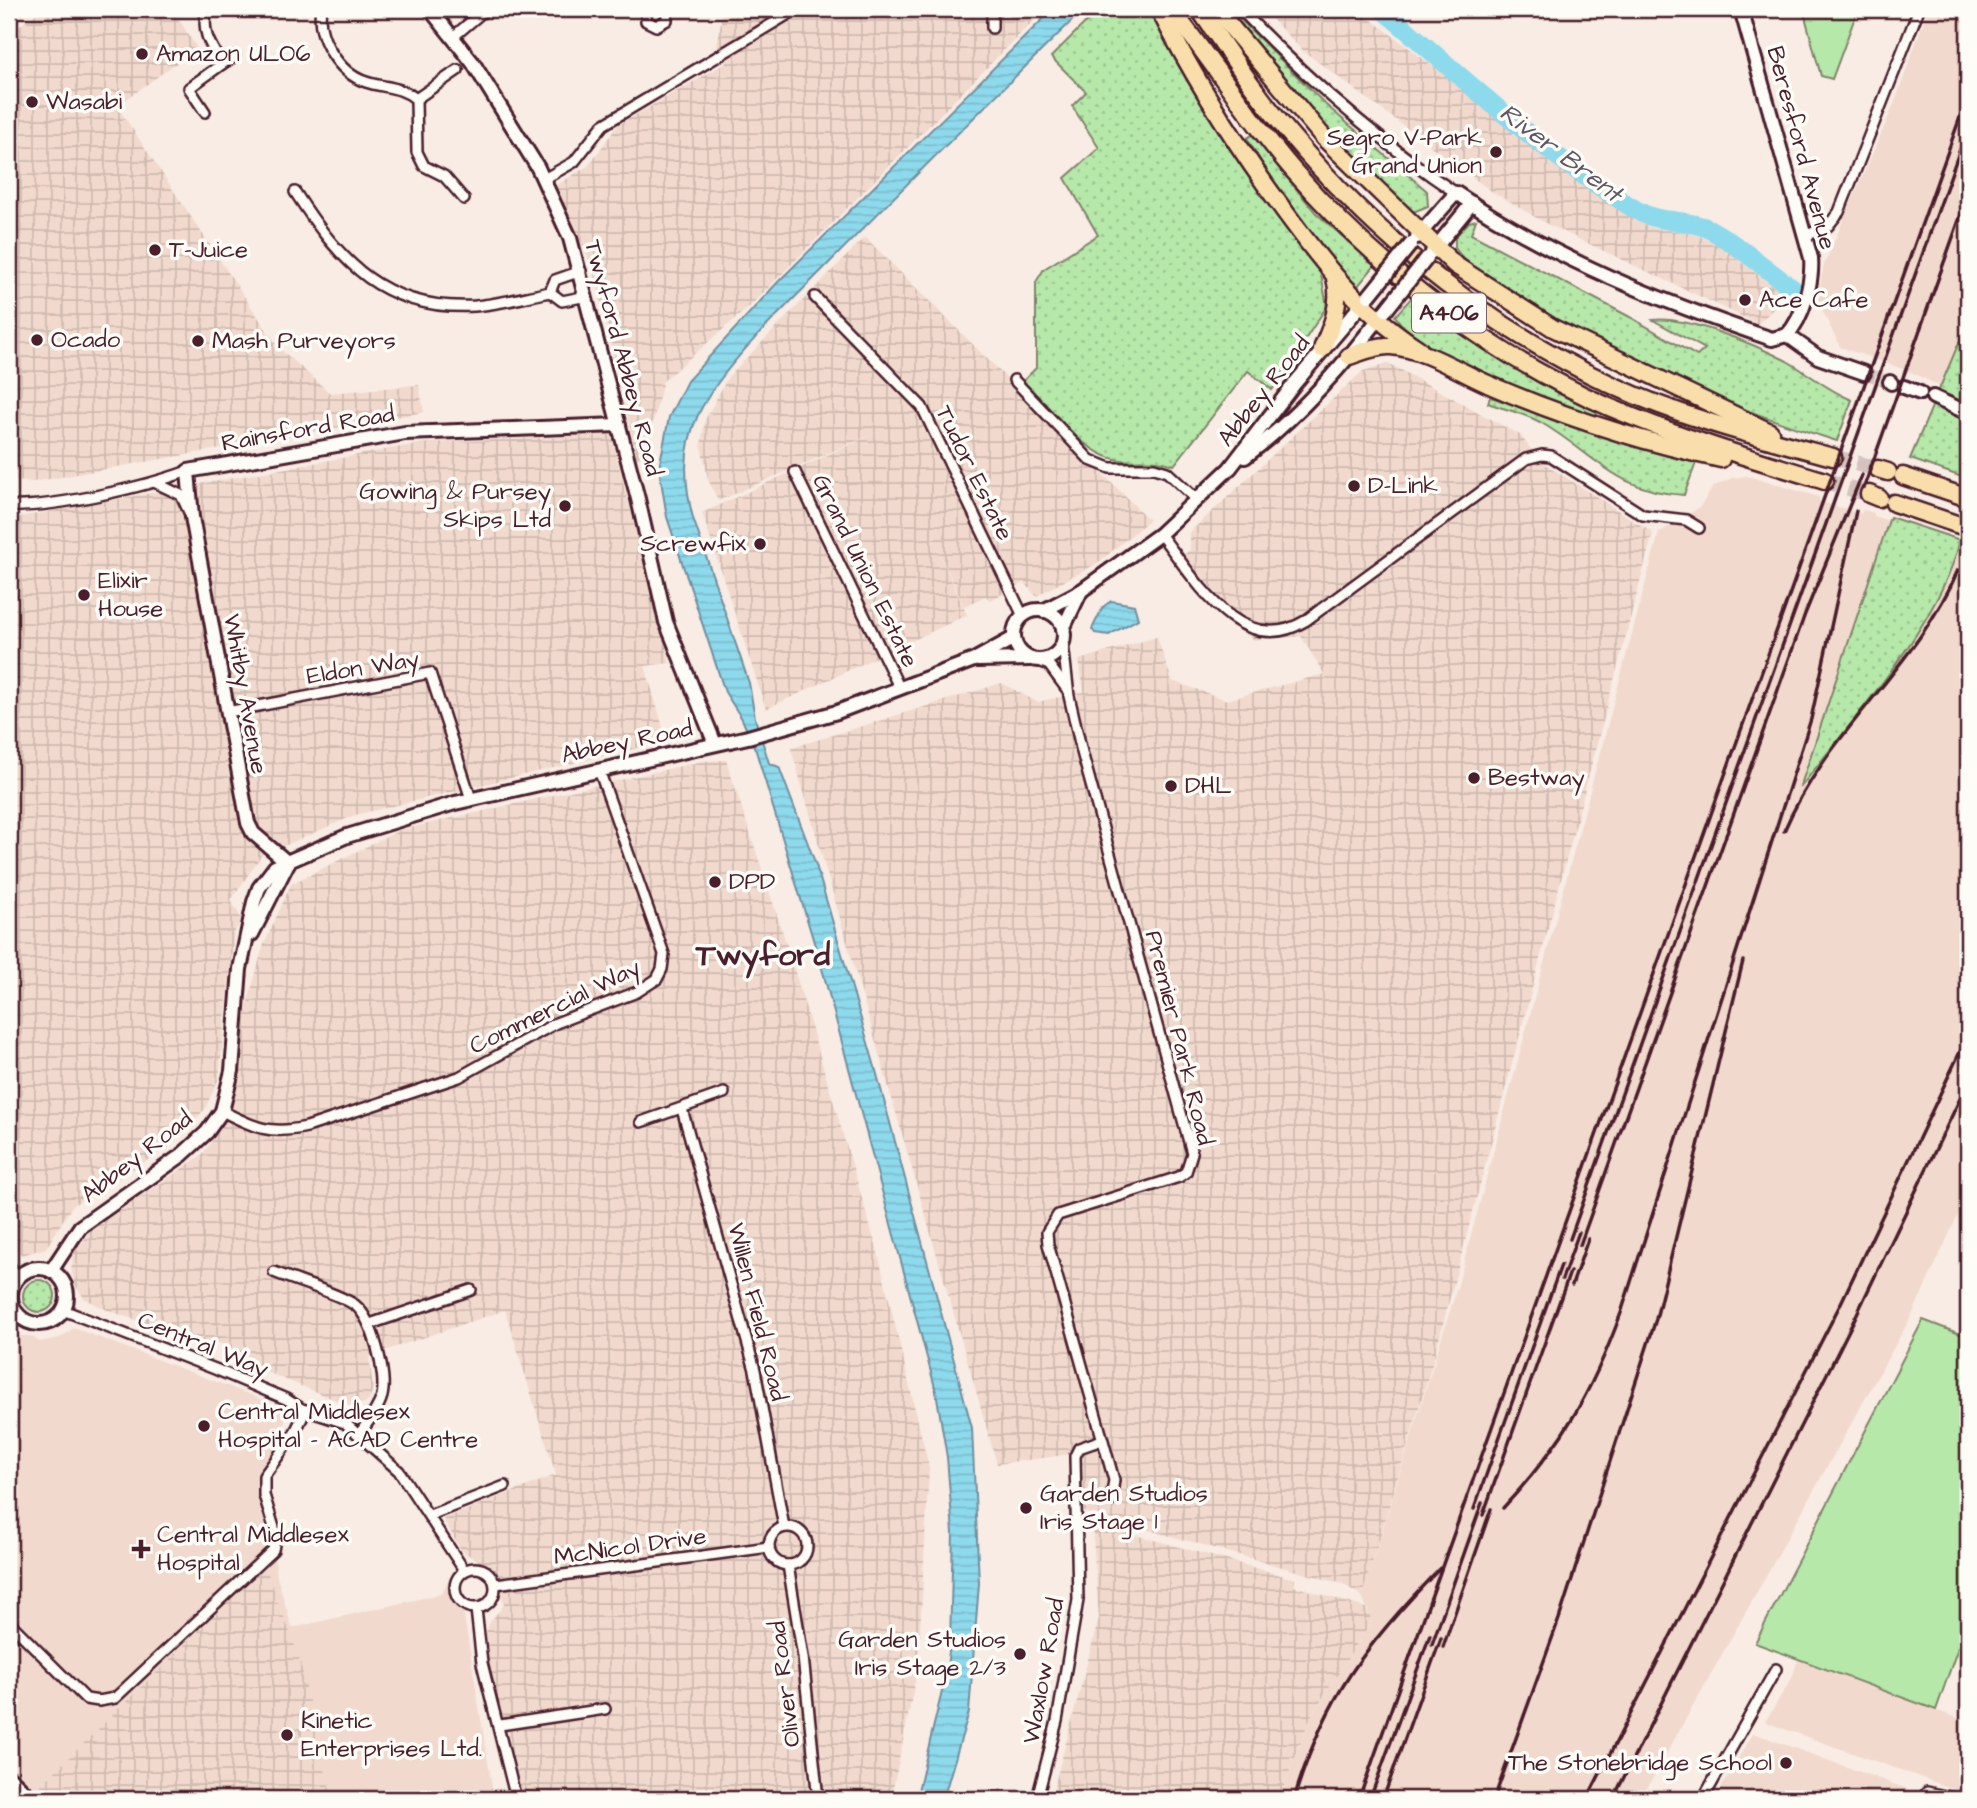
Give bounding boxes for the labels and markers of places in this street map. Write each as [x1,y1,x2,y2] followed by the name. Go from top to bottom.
[156,37,310,71] place label: Amazon ULO6
[134,46,150,62] marker: Amazon ULO6
[46,85,123,119] place label: Wasabi
[24,94,40,110] marker: Wasabi
[1327,121,1482,183] place label: Segro V-Park Grand Union
[1488,144,1504,160] marker: Segro V-Park Grand Union
[169,233,248,267] place label: T-Juice
[147,242,163,258] marker: T-Juice
[1759,283,1869,317] place label: Ace Cafe
[1737,292,1753,308] marker: Ace Cafe
[51,323,121,357] place label: Ocado
[212,324,396,359] place label: Mash Purveyors
[29,332,45,348] marker: Ocado
[190,333,206,349] marker: Mash Purveyors
[1368,469,1438,503] place label: D-Link
[359,475,551,537] place label: Gowing & Pursey Skips Ltd
[1346,478,1362,494] marker: D-Link
[557,498,573,514] marker: Gowing & Pursey Skips Ltd
[641,527,747,561] place label: Screwfix
[752,536,768,552] marker: Screwfix
[98,564,163,626] place label: Elixir House
[76,587,92,603] marker: Elixir House
[1488,761,1585,796] place label: Bestway
[1185,769,1232,803] place label: DHL
[1466,770,1482,786] marker: Bestway
[1163,778,1179,794] marker: DHL
[729,865,775,899] place label: DPD
[707,874,723,890] marker: DPD
[218,1395,478,1457] place label: Central Middlesex Hospital - ACAD Centre
[196,1418,212,1434] marker: Central Middlesex Hospital - ACAD Centre
[1040,1477,1208,1540] place label: Garden Studios Iris Stage 1
[1018,1500,1034,1516] marker: Garden Studios Iris Stage 1
[157,1518,349,1580] place label: Central Middlesex Hospital
[131,1539,151,1559] marker: Central Middlesex Hospital
[838,1623,1006,1686] place label: Garden Studios Iris Stage 2/3
[1012,1646,1028,1662] marker: Garden Studios Iris Stage 2/3
[301,1704,482,1766] place label: Kinetic Enterprises Ltd.
[279,1727,295,1743] marker: Kinetic Enterprises Ltd.
[1508,1746,1772,1781] place label: The Stonebridge School
[1778,1755,1794,1771] marker: The Stonebridge School

